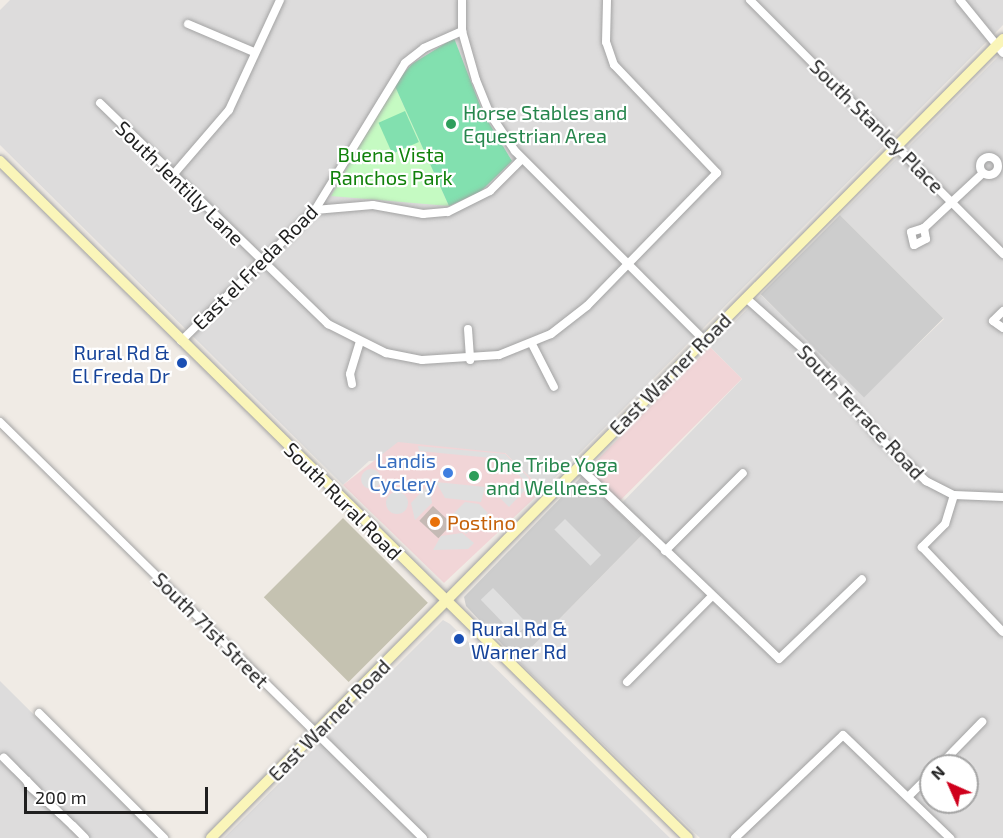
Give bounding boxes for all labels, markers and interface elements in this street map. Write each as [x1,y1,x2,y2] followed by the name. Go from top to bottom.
[805,54,949,198] street label: South Stanley Place
[463,100,628,147] place label: Horse Stables and Equestrian Area
[111,115,249,251] street label: South Jentilly Lane
[444,117,458,131] marker: Horse Stables and Equestrian Area
[329,142,453,189] park label: Buena Vista Ranchos Park
[187,199,323,335] street label: East el Freda Road
[604,308,736,440] street label: East Warner Road
[71,340,170,387] place label: Rural Rd & El Freda Dr
[792,340,930,484] street label: South Terrace Road
[175,356,189,370] marker: Rural Rd & El Freda Dr
[279,437,407,565] street label: South Rural Road
[369,449,436,496] place label: Landis Cyclery
[486,452,619,499] place label: One Tribe Yoga and Wellness
[441,466,455,480] marker: Landis Cyclery
[467,469,481,483] marker: One Tribe Yoga and Wellness
[447,510,516,534] place label: Postino
[428,515,442,529] marker: Postino
[148,567,274,693] street label: South 71st Street
[471,616,568,663] place label: Rural Rd & Warner Rd
[452,632,466,646] marker: Rural Rd & Warner Rd
[263,654,395,786] street label: East Warner Road
[919,754,979,814] north arrow
[927,762,948,783] text: N
[27,775,212,813] scale bar
[35,786,87,808] text: 200 m

